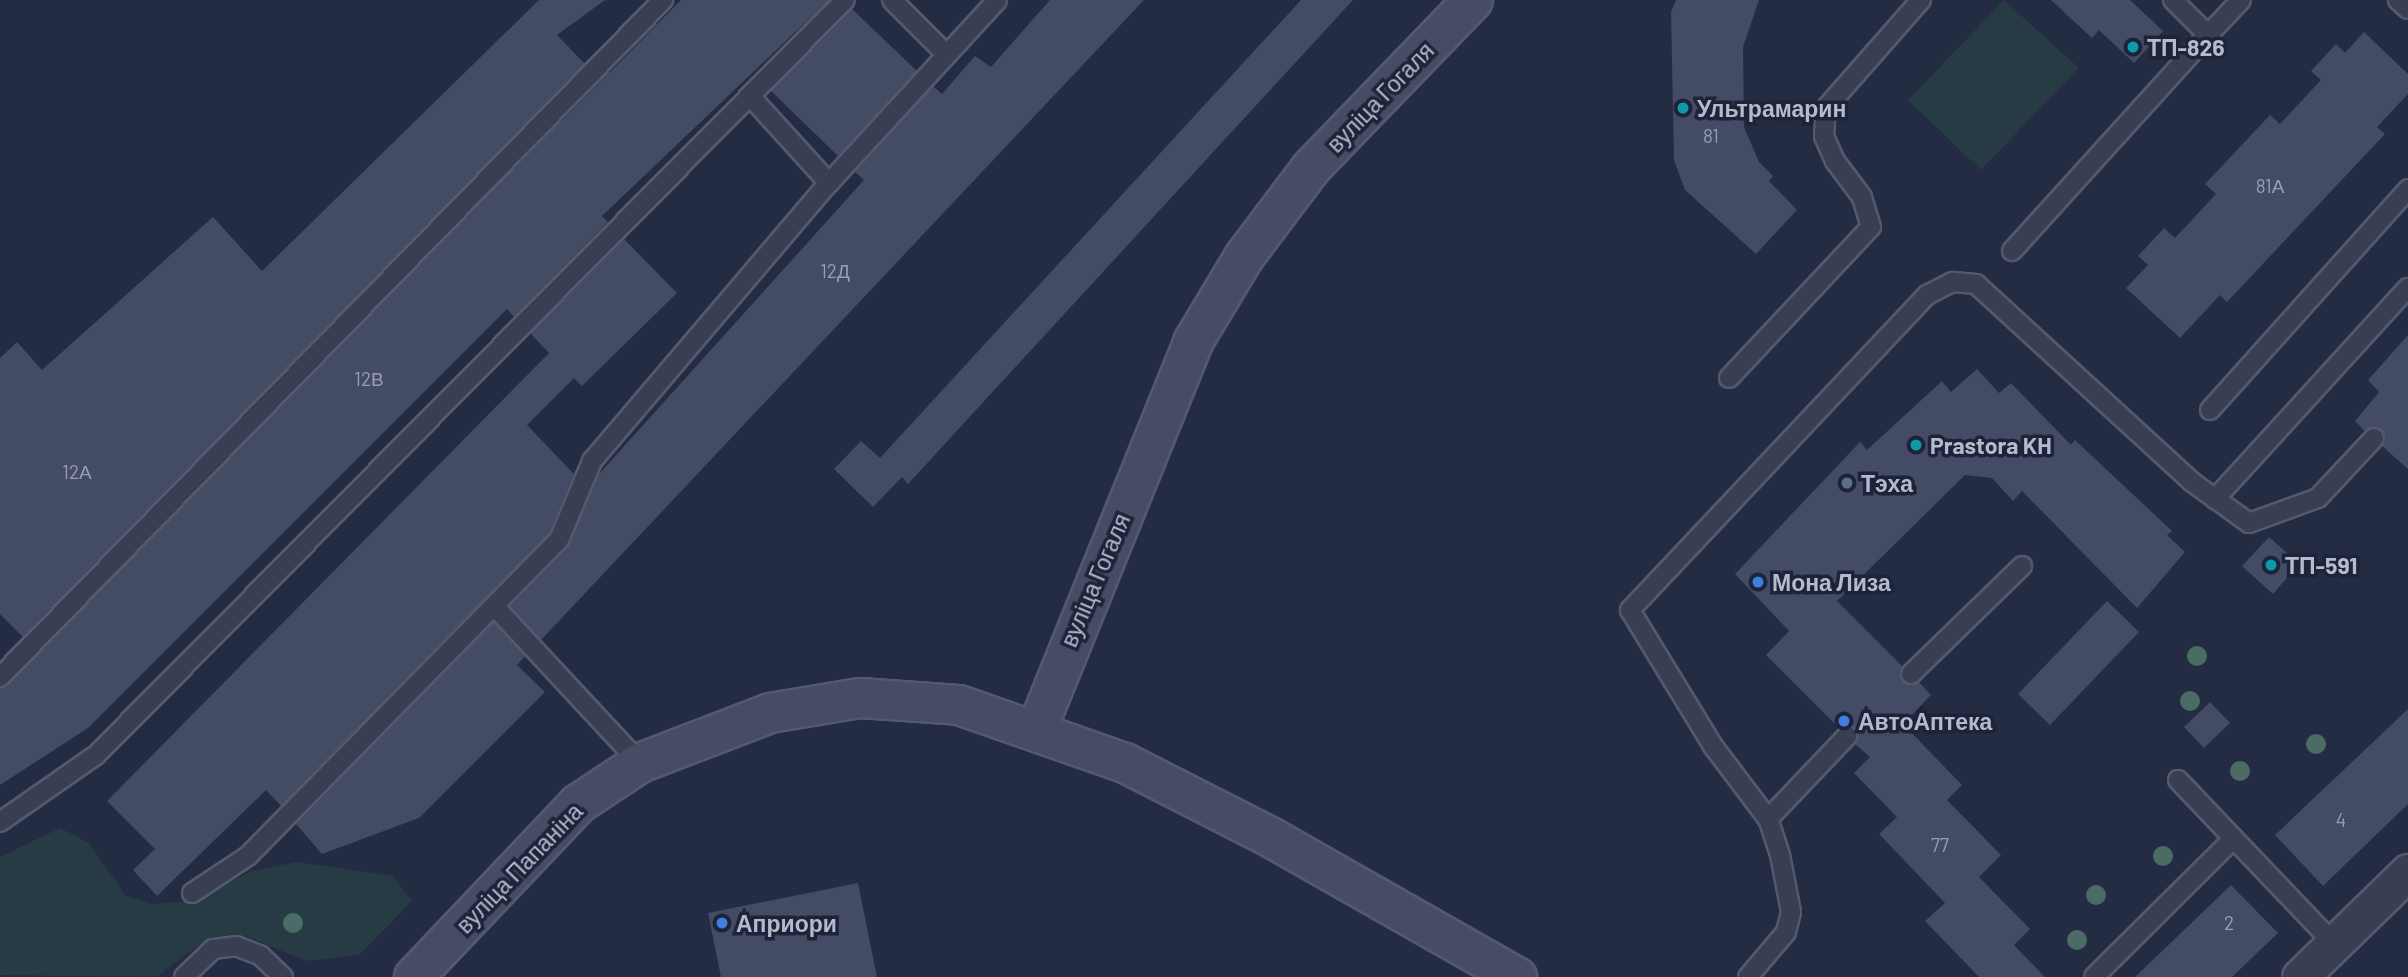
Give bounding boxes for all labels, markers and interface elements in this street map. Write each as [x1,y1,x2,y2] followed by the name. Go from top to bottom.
[2147,33,2225,61] place label: ТП-826
[1321,36,1439,158] street label: вуліца Гогаля
[2125,39,2141,55] marker: ТП-826
[1697,94,1846,122] place label: Ультрамарин
[1675,100,1691,116] marker: Ультрамарин
[1703,125,1719,147] house number: 81
[2256,175,2284,197] house number: 81А
[820,260,850,282] house number: 12Д
[354,368,384,390] house number: 12В
[1930,431,2052,459] place label: Prastora KH
[1908,437,1924,453] marker: Prastora KH
[62,461,92,483] house number: 12А
[1861,469,1913,497] place label: Тэха
[1839,475,1855,491] marker: Тэха
[1055,509,1135,651] street label: вуліца Гогаля
[2285,551,2357,579] place label: ТП-591
[2263,557,2279,573] marker: ТП-591
[1772,568,1891,596] place label: Мона Лиза
[1750,574,1766,590] marker: Мона Лиза
[1858,707,1992,735] place label: АвтоАптека
[1836,713,1852,729] marker: АвтоАптека
[450,797,588,939] street label: вуліца Папаніна
[2336,809,2346,831] house number: 4
[1931,834,1949,856] house number: 77
[736,909,837,937] place label: Априори
[2224,912,2234,934] house number: 2
[714,915,730,931] marker: Априори

